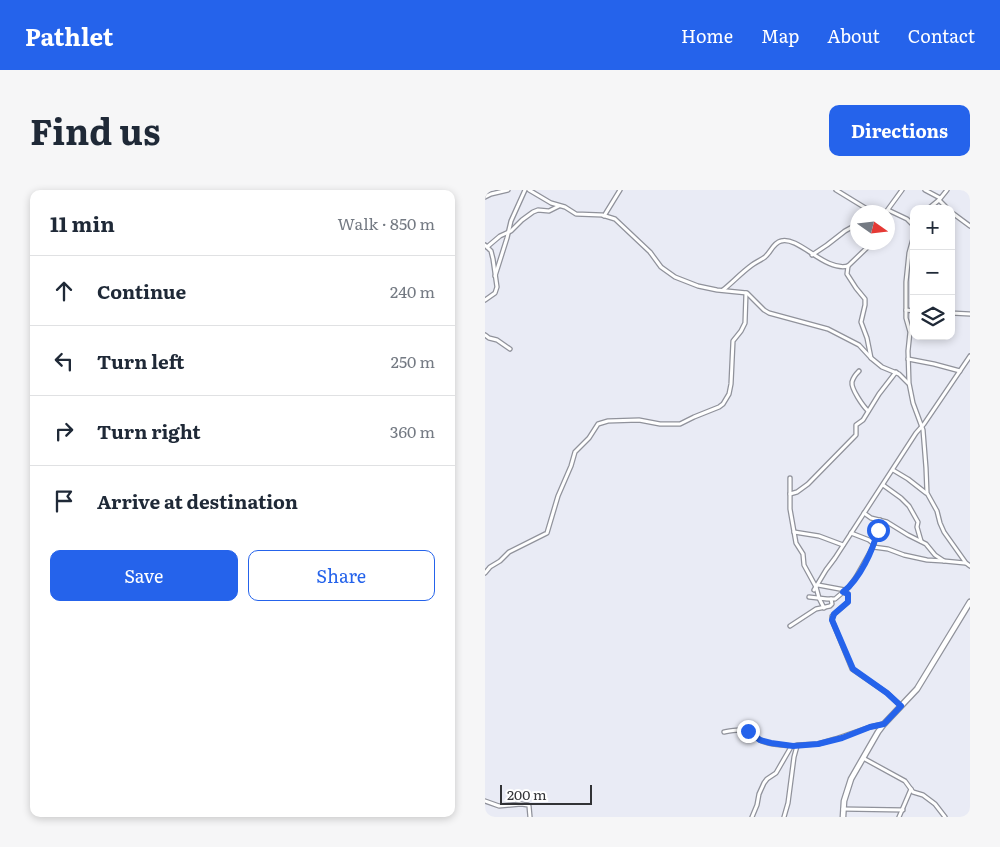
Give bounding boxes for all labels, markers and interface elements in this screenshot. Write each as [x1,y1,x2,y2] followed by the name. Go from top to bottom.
[25,18,113,53] text: Pathlet
[681,22,733,49] text: Home
[761,22,799,49] text: Map
[827,22,880,49] text: About
[908,22,975,49] text: Contact
[30,104,160,156] text: Find us
[829,105,970,156] button: Directions
[850,205,895,250] north arrow
[910,205,955,340] map controls
[910,205,955,250] button: +
[50,207,115,238] text: 11 min
[337,211,435,235] text: Walk · 850 m
[910,250,955,295] button: −
[50,277,78,305] icon: ahead
[97,277,186,305] text: Continue
[390,279,435,303] text: 240 m
[910,295,955,340] button: layers
[50,347,78,375] icon: left
[97,347,184,375] text: Turn left
[391,349,435,373] text: 250 m
[50,417,78,445] icon: right
[97,417,201,445] text: Turn right
[390,419,435,443] text: 360 m
[50,487,78,515] icon: arrive
[97,487,298,515] text: Arrive at destination
[867,519,890,542] route start
[50,550,238,601] button: Save
[248,550,435,601] button: Share
[737,720,760,743] route end
[500,782,593,805] scale bar
[507,784,547,804] text: 200 m

